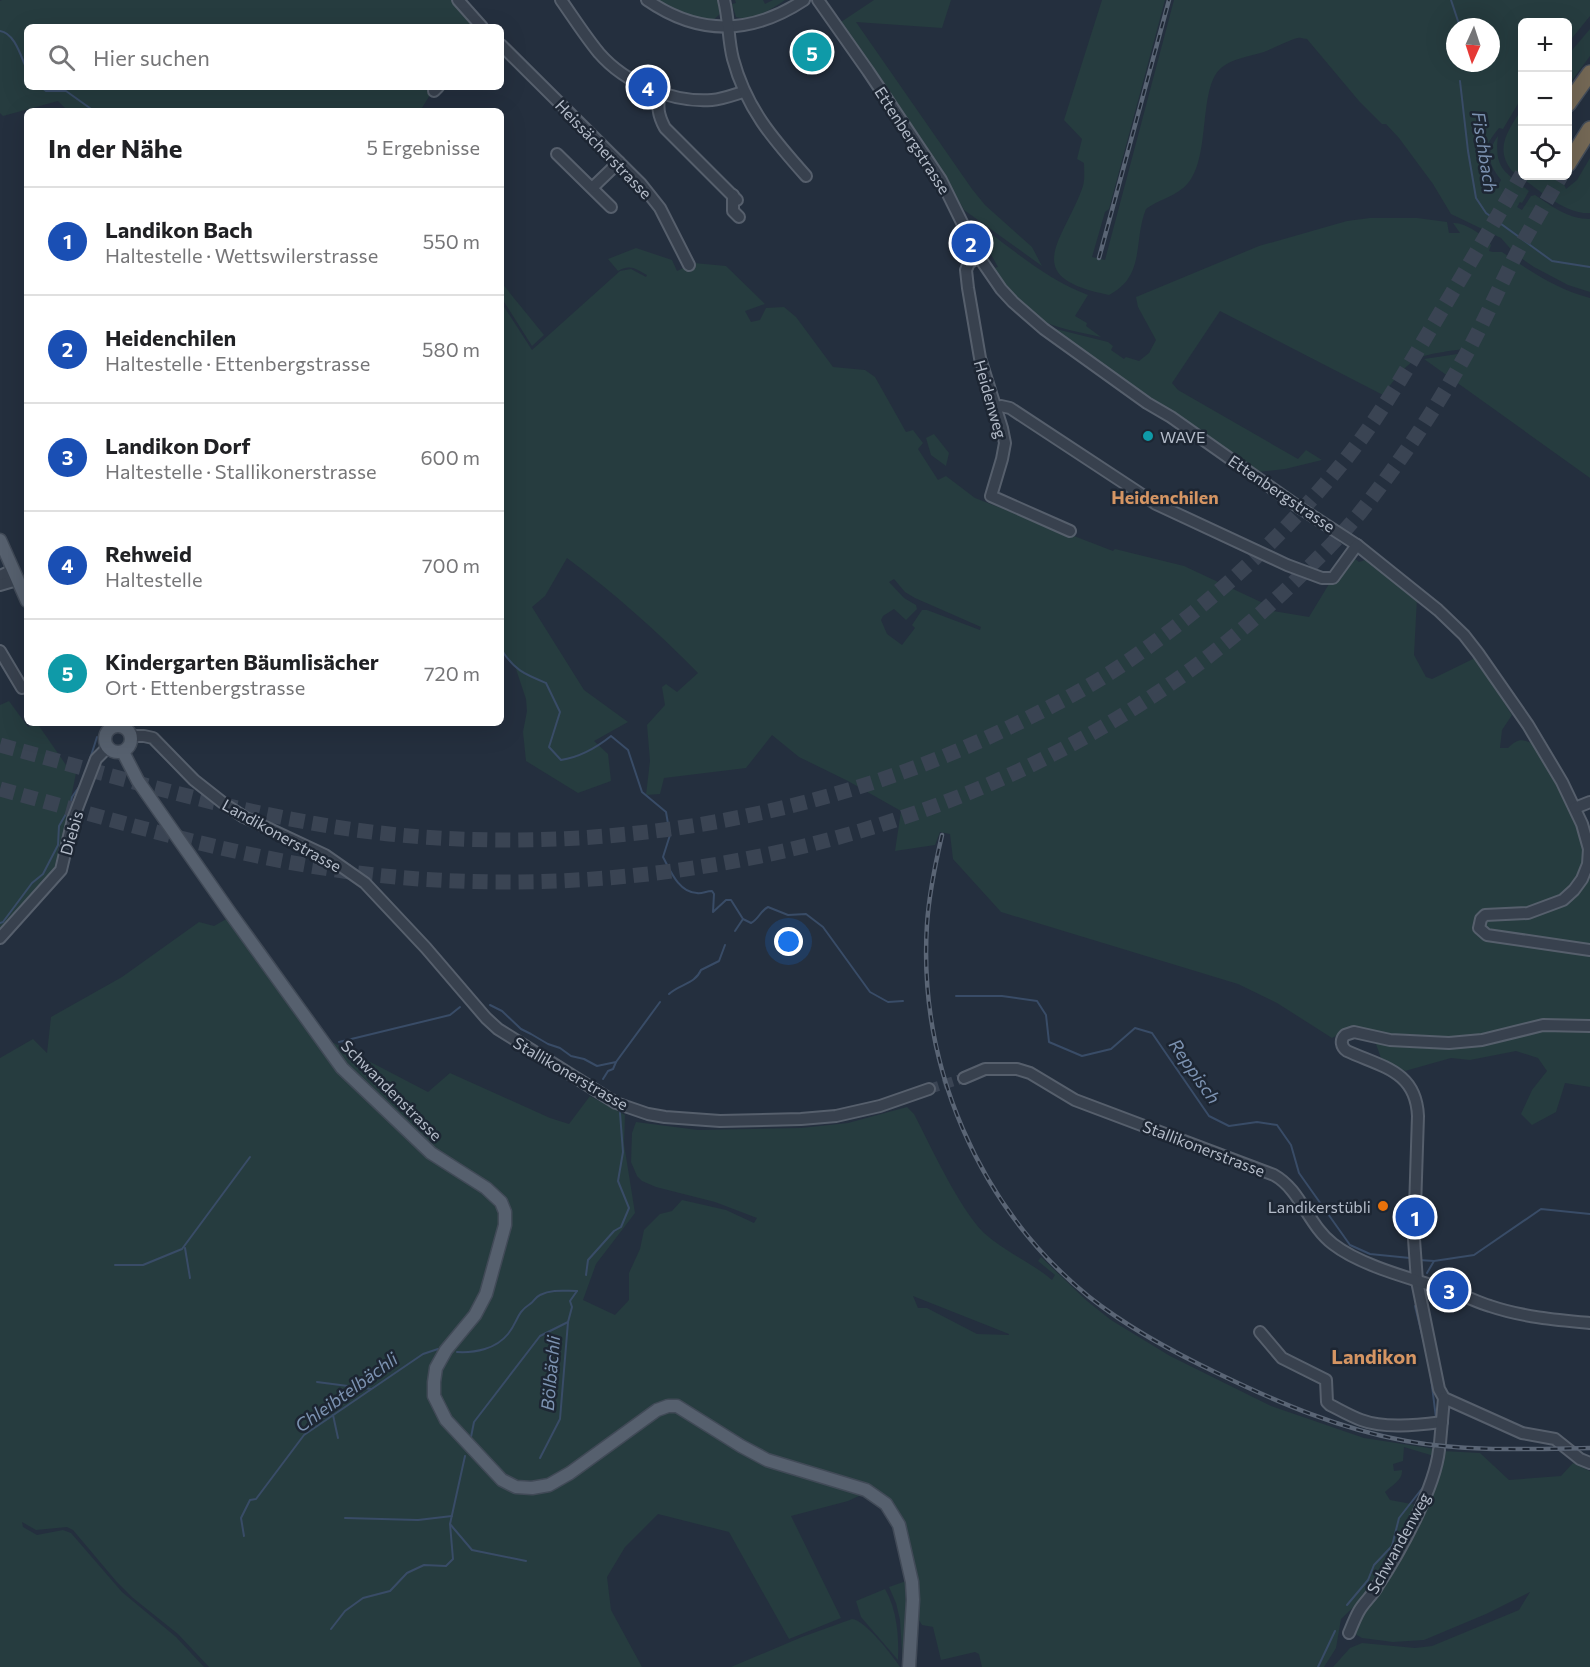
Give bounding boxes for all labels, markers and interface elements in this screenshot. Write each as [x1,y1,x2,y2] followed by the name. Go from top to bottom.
[1446,18,1500,72] north arrow
[1518,18,1572,180] map controls
[1518,18,1572,72] button: +
[24,24,504,90] search box
[792,29,832,74] pin: 5
[45,41,78,74] icon: search
[93,44,210,71] text: Hier suchen
[628,64,668,110] pin: 4
[1518,72,1572,126] button: −
[871,83,955,197] street label: Ettenbergstrasse
[552,96,656,202] street label: Heissächerstrasse
[1468,110,1502,194] water label: Fischbach
[1518,126,1572,180] button: locate
[48,132,183,163] text: In der Nähe
[366,135,480,159] text: 5 Ergebnisse
[105,216,253,243] text: Landikon Bach
[952,220,990,266] pin: 2
[63,229,72,253] text: 1
[423,229,480,253] text: 550 m
[105,243,378,267] text: Haltestelle · Wettswilerstrasse
[105,324,236,351] text: Heidenchilen
[62,337,73,361] text: 2
[422,337,480,361] text: 580 m
[105,351,370,375] text: Haltestelle · Ettenbergstrasse
[971,358,1011,441] street label: Heidenweg
[1160,427,1206,446] place label: WAVE
[1141,429,1155,443] marker: WAVE
[105,432,251,459] text: Landikon Dorf
[62,445,73,469] text: 3
[420,445,480,469] text: 600 m
[1225,450,1339,536] street label: Ettenbergstrasse
[105,459,377,483] text: Haltestelle · Stallikonerstrasse
[1111,486,1219,508] district label: Heidenchilen
[105,540,192,567] text: Rehweid
[61,553,74,577] text: 4
[422,553,480,577] text: 700 m
[105,567,203,591] text: Haltestelle
[105,648,379,675] text: Kindergarten Bäumlisächer
[62,661,73,685] text: 5
[424,661,480,685] text: 720 m
[105,675,305,699] text: Ort · Ettenbergstrasse
[219,794,345,876] street label: Landikonerstrasse
[56,809,86,857] street label: Diebis
[774,927,803,956] your location
[510,1032,632,1114] street label: Stallikonerstrasse
[1165,1034,1225,1108] water label: Reppisch
[338,1036,446,1144] street label: Schwandenstrasse
[1140,1116,1268,1180] street label: Stallikonerstrasse
[1396,1194,1434,1240] pin: 1
[1268,1197,1371,1216] place label: Landikerstübli
[1376,1199,1390,1213] marker: Landikerstübli
[1430,1268,1468,1312] pin: 3
[536,1333,564,1411] water label: Bölbächli
[1331,1344,1417,1368] district label: Landikon
[290,1347,403,1437] water label: Chleibtelbächli
[1362,1489,1434,1597] street label: Schwandenweg

